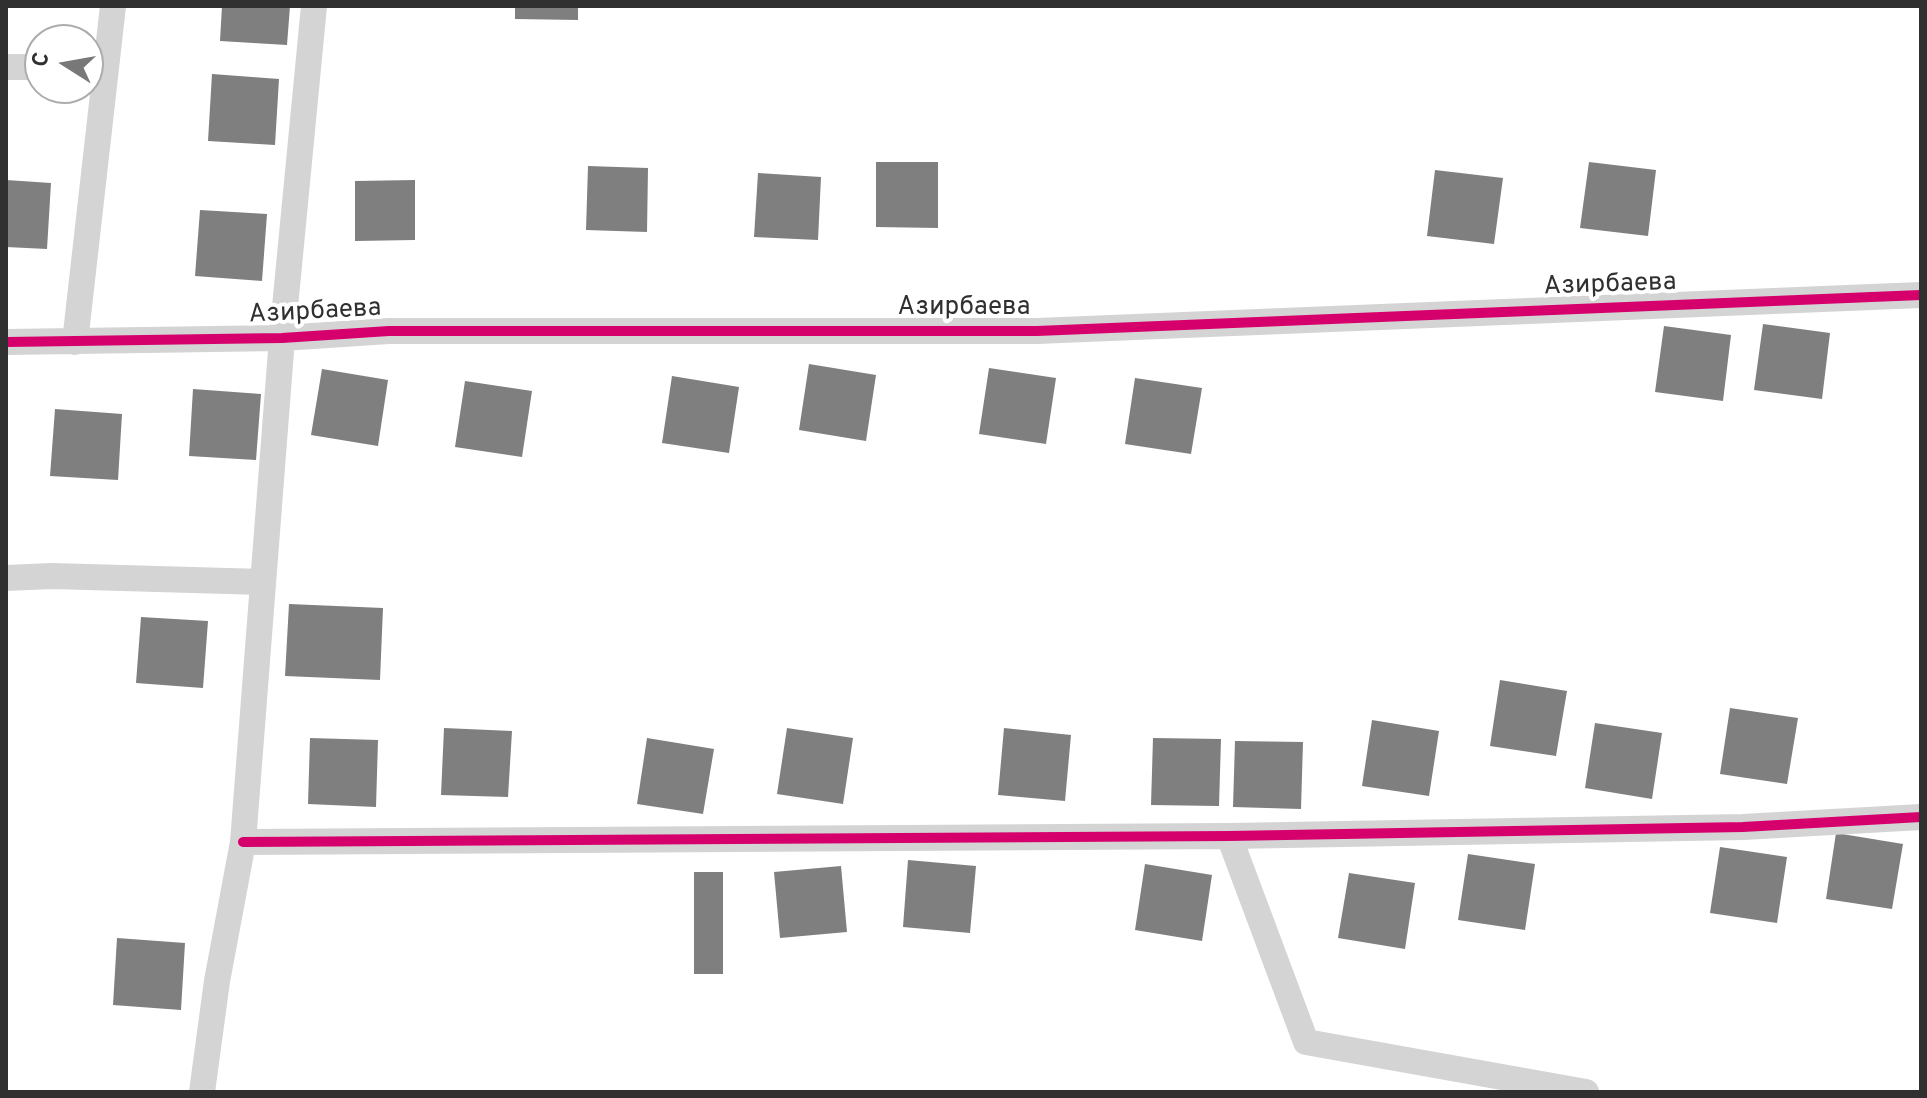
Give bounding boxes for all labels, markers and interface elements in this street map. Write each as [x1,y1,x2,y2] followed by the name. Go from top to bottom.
[24,24,104,104] north arrow
[27,50,57,69] text: С
[1543,268,1677,304] street label: Азирбаева
[898,293,1030,325] street label: Азирбаева
[248,294,382,332] street label: Азирбаева

